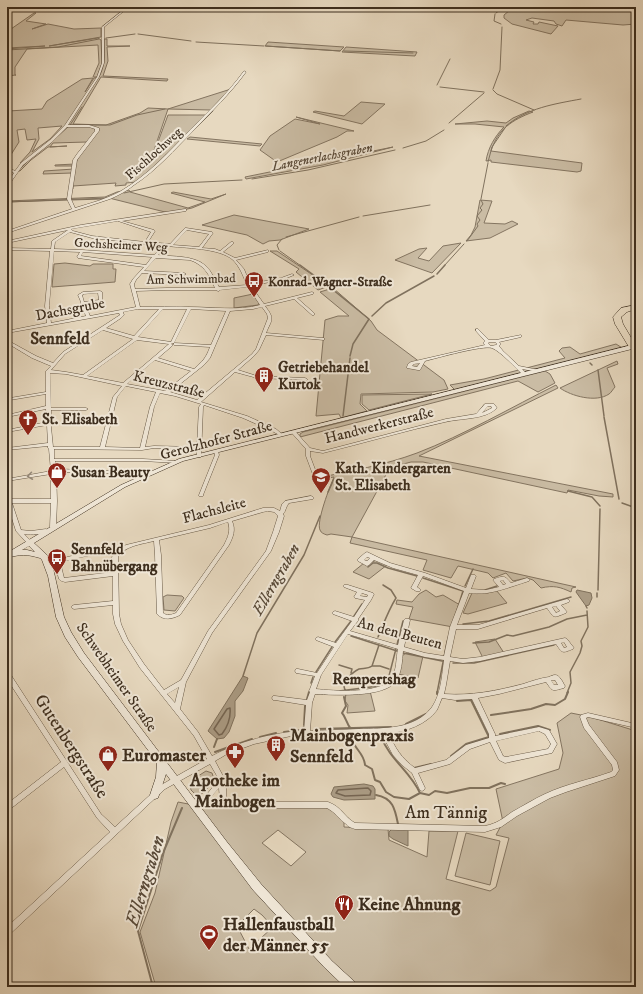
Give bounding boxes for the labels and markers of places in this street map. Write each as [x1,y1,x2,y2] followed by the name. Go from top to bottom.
[243,270,265,298] bus stop icon: Konrad-Wagner-Straße
[268,274,393,291] place label: Konrad-Wagner-Straße
[278,358,369,394] place label: Getriebehandel Kurtok
[253,365,275,393] building icon: Getriebehandel Kurtok
[17,408,39,436] church icon: St. Elisabeth
[42,410,118,429] place label: St. Elisabeth
[335,459,451,495] place label: Kath. Kindergarten St. Elisabeth
[46,461,68,489] shop icon: Susan Beauty
[71,463,151,482] place label: Susan Beauty
[310,466,332,494] school or university icon: Kath. Kindergarten St. Elisabeth
[71,540,158,576] place label: Sennfeld Bahnübergang
[46,547,68,575] bus stop icon: Sennfeld Bahnübergang
[290,725,414,768] place label: Mainbogenpraxis Sennfeld
[265,734,287,762] building icon: Mainbogenpraxis Sennfeld
[224,741,246,769] pharmacy icon: Apotheke im Mainbogen
[97,744,119,772] shop icon: Euromaster
[122,745,206,767] place label: Euromaster
[189,770,281,813] place label: Apotheke im Mainbogen
[333,893,355,921] restaurant icon: Keine Ahnung
[358,894,462,916] place label: Keine Ahnung
[223,914,335,957] place label: Hallenfaustball der Männer 55
[198,923,220,951] sports icon: Hallenfaustball der Männer 55

